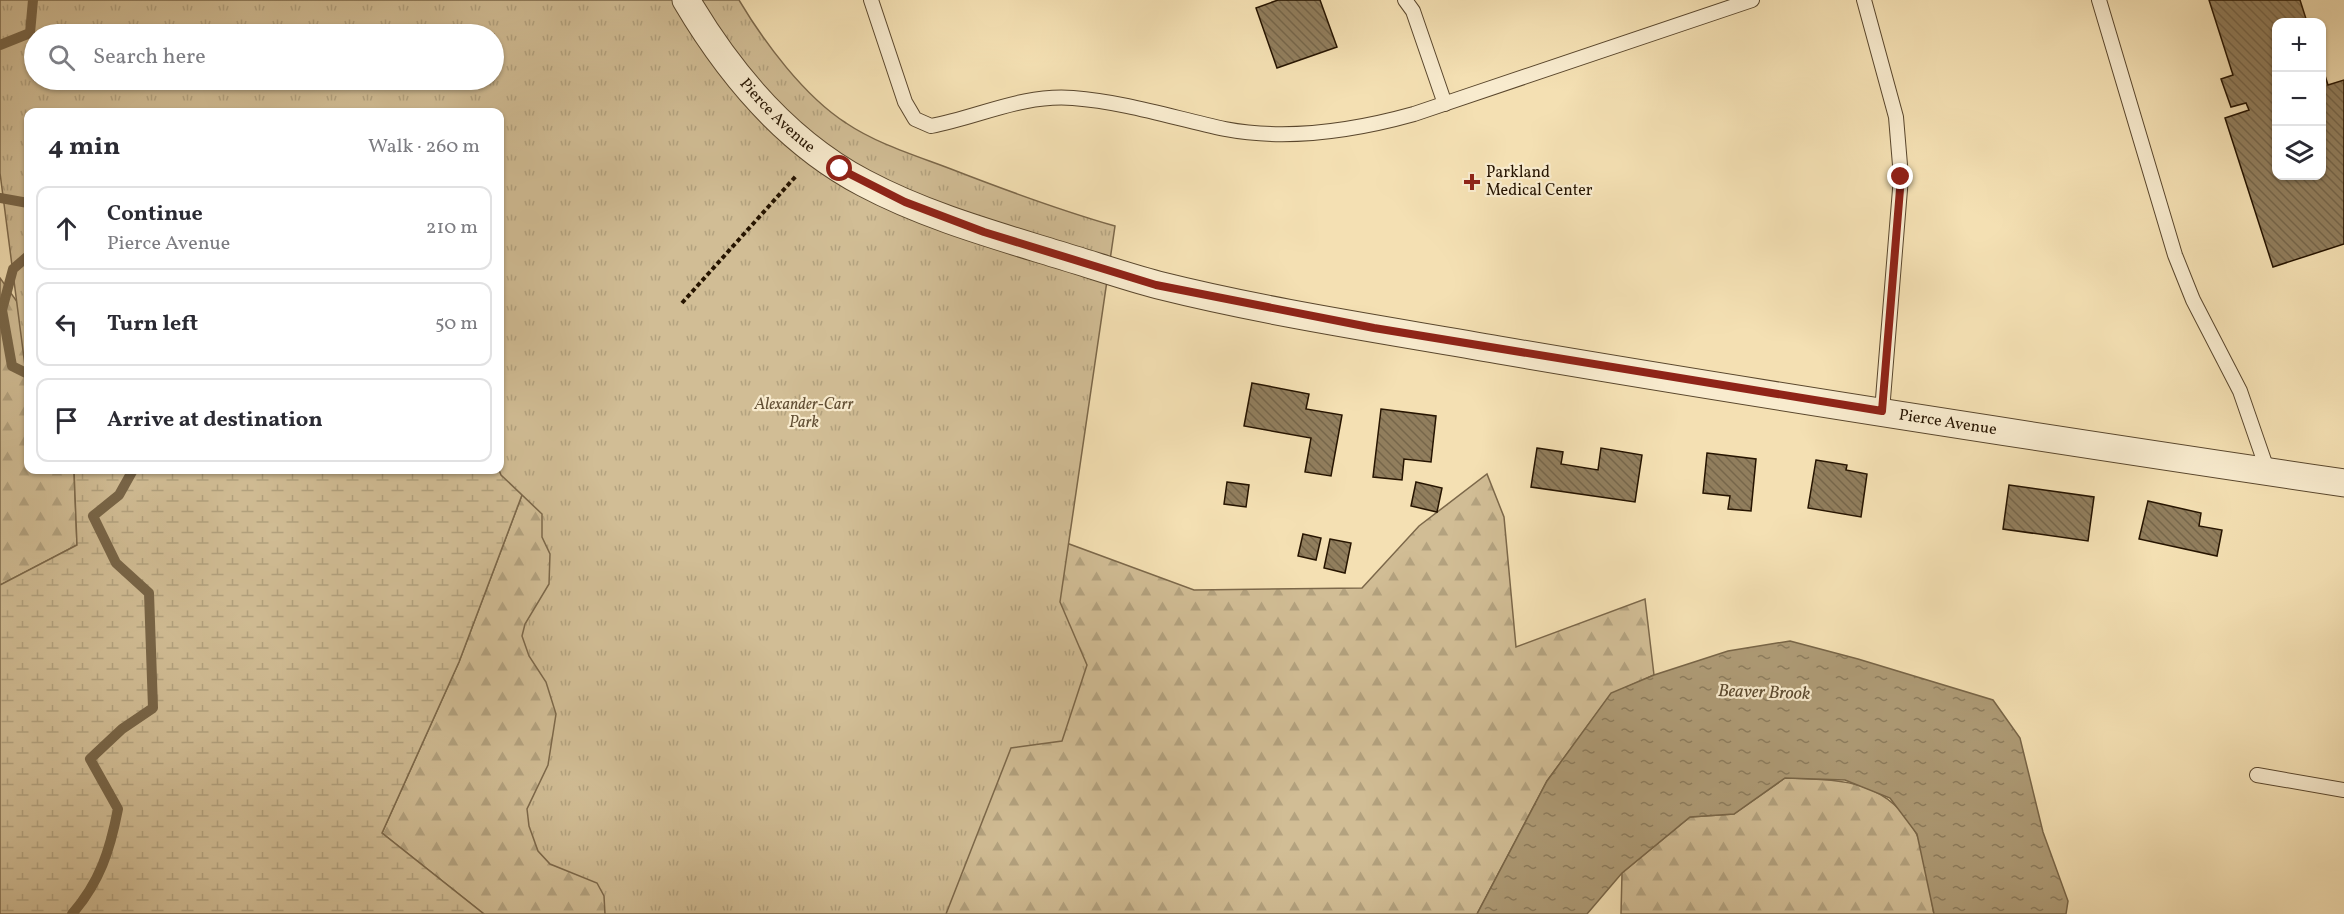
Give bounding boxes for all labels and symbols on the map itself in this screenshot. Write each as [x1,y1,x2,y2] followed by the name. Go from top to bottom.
[734,74,820,158] street label: Pierce Avenue
[826,155,852,181] route start
[1486,162,1593,202] place label: Parkland Medical Center
[1887,163,1913,189] route end
[1463,173,1481,191] marker: Parkland Medical Center
[753,394,855,434] park label: Alexander-Carr Park
[1897,404,1998,441] street label: Pierce Avenue
[1717,679,1811,707] water label: Beaver Brook

